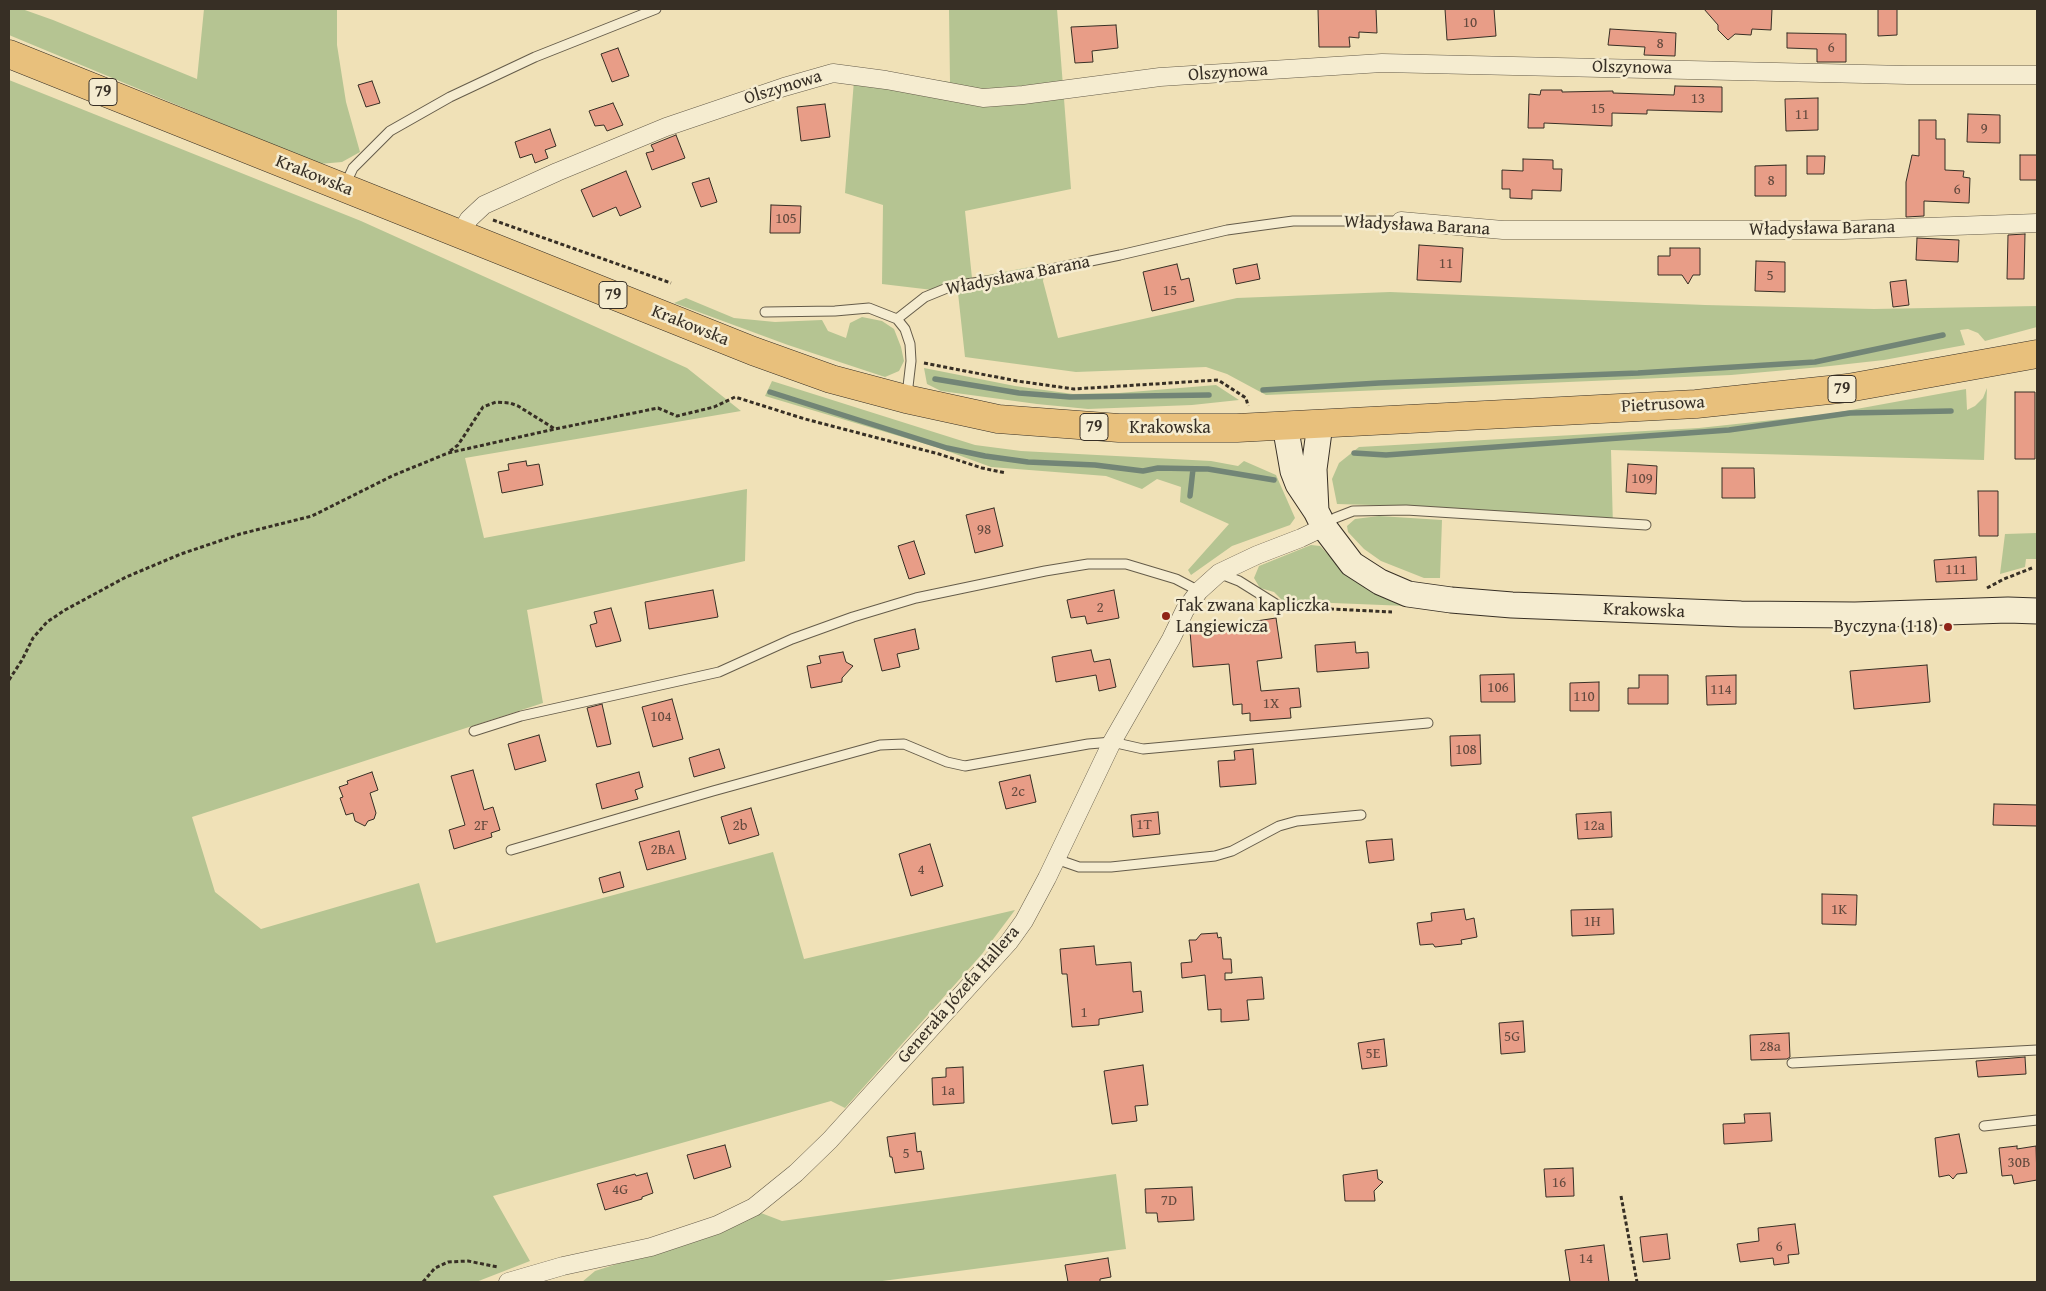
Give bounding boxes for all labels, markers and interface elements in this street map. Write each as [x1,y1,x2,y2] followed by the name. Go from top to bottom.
[1463,14,1477,32] house number: 10
[1656,35,1664,53] house number: 8
[1827,39,1835,57] house number: 6
[1592,57,1672,79] street label: Olszynowa
[1187,59,1269,87] street label: Olszynowa
[742,66,824,110] street label: Olszynowa
[89,78,117,105] road number: 79
[1691,90,1705,108] house number: 13
[1591,100,1605,118] house number: 15
[1795,106,1809,124] house number: 11
[1980,120,1988,138] house number: 9
[272,151,356,201] street label: Krakowska
[1767,172,1775,190] house number: 8
[1953,181,1961,199] house number: 6
[775,210,797,228] house number: 105
[1343,211,1491,241] street label: Władysława Barana
[1749,217,1895,241] street label: Władysława Barana
[944,251,1092,301] street label: Władysława Barana
[1439,255,1453,273] house number: 11
[1766,267,1774,285] house number: 5
[599,282,627,308] road number: 79
[1163,282,1177,300] house number: 15
[648,301,732,351] street label: Krakowska
[1828,376,1856,402] road number: 79
[1621,392,1705,418] street label: Pietrusowa
[1080,414,1108,441] road number: 79
[1129,417,1211,439] street label: Krakowska
[1631,470,1653,488] house number: 109
[977,521,991,539] house number: 98
[1945,561,1967,579] house number: 111
[1176,595,1329,638] place label: Tak zwana kapliczka Langiewicza
[1096,599,1104,617] house number: 2
[1603,599,1685,623] street label: Krakowska
[1160,610,1172,622] marker: Tak zwana kapliczka Langiewicza
[1834,616,1938,638] place label: Byczyna (118)
[1942,621,1954,633] marker: Byczyna (118)
[1487,679,1509,697] house number: 106
[1710,681,1732,699] house number: 114
[1573,688,1595,706] house number: 110
[1263,695,1279,713] house number: 1X
[650,708,672,726] house number: 104
[1455,741,1477,759] house number: 108
[1011,783,1025,801] house number: 2c
[1136,816,1152,834] house number: 1T
[474,817,488,835] house number: 2F
[733,817,747,835] house number: 2b
[1583,817,1605,835] house number: 12a
[651,841,675,859] house number: 2BA
[917,861,925,879] house number: 4
[1831,901,1847,919] house number: 1K
[1583,913,1601,931] house number: 1H
[893,922,1025,1068] street label: Generała Józefa Hallera
[1080,1004,1088,1022] house number: 1
[1504,1028,1520,1046] house number: 5G
[1759,1038,1781,1056] house number: 28a
[1366,1045,1380,1063] house number: 5E
[941,1082,955,1100] house number: 1a
[902,1145,910,1163] house number: 5
[2008,1154,2030,1172] house number: 30B
[1552,1174,1566,1192] house number: 16
[612,1181,628,1199] house number: 4G
[1161,1192,1177,1210] house number: 7D
[1775,1238,1783,1256] house number: 6
[1579,1250,1593,1268] house number: 14

